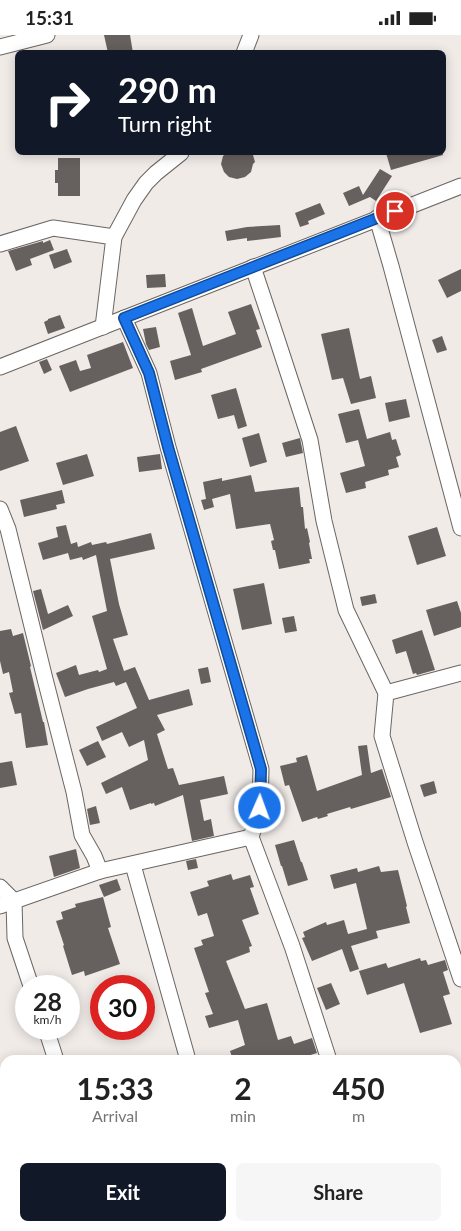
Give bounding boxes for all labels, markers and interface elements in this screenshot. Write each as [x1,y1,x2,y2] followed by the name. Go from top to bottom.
[25,6,74,29] text: 15:31
[118,68,217,110] text: 290 m
[35,70,100,135] icon: right
[118,110,212,137] text: Turn right
[374,190,416,232] pin
[381,197,409,225] icon: arrive
[233,781,285,833] position arrow
[90,975,155,1040] speed limit sign: 30
[33,986,62,1016] text: 28
[33,1012,62,1027] text: km/h
[76,1070,154,1106] text: 15:33
[234,1070,252,1106] text: 2
[332,1070,385,1106] text: 450
[92,1106,138,1125] text: Arrival
[230,1106,256,1125] text: min
[352,1106,365,1125] text: m
[20,1163,226,1221] button: Exit
[236,1163,441,1221] button: Share

